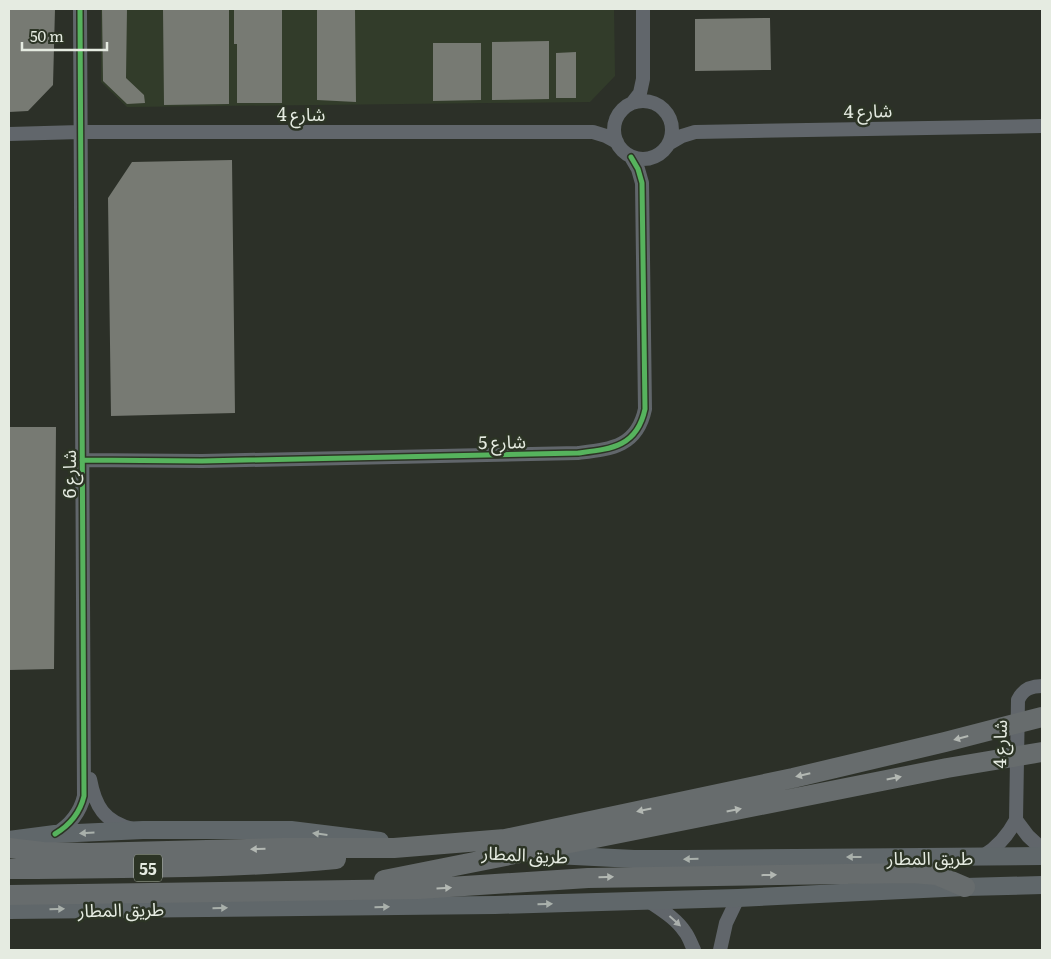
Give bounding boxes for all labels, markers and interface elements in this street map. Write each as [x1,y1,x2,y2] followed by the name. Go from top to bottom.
[22,20,108,52] scale bar
[30,24,64,47] text: 50 m
[843,96,893,126] street label: شارع 4
[277,100,325,129] street label: شارع 4
[478,427,526,457] street label: شارع 5
[55,450,84,498] street label: شارع 6
[985,719,1015,769] street label: شارع 4
[954,734,969,742] one-way arrow
[795,771,810,779] one-way arrow
[886,774,902,782] one-way arrow
[636,806,652,814] one-way arrow
[727,806,743,814] one-way arrow
[79,829,95,837] one-way arrow
[311,830,327,838] one-way arrow
[480,838,569,870] street label: طريق المطار
[886,844,973,871] street label: طريق المطار
[249,845,265,853] one-way arrow
[845,853,861,861] one-way arrow
[134,854,162,881] road number: 55
[683,855,699,863] one-way arrow
[761,871,777,879] one-way arrow
[598,873,614,881] one-way arrow
[436,883,452,891] one-way arrow
[77,895,164,923] street label: طريق المطار
[537,899,553,907] one-way arrow
[375,902,391,910] one-way arrow
[212,904,228,912] one-way arrow
[50,905,66,913] one-way arrow
[668,915,680,927] one-way arrow

